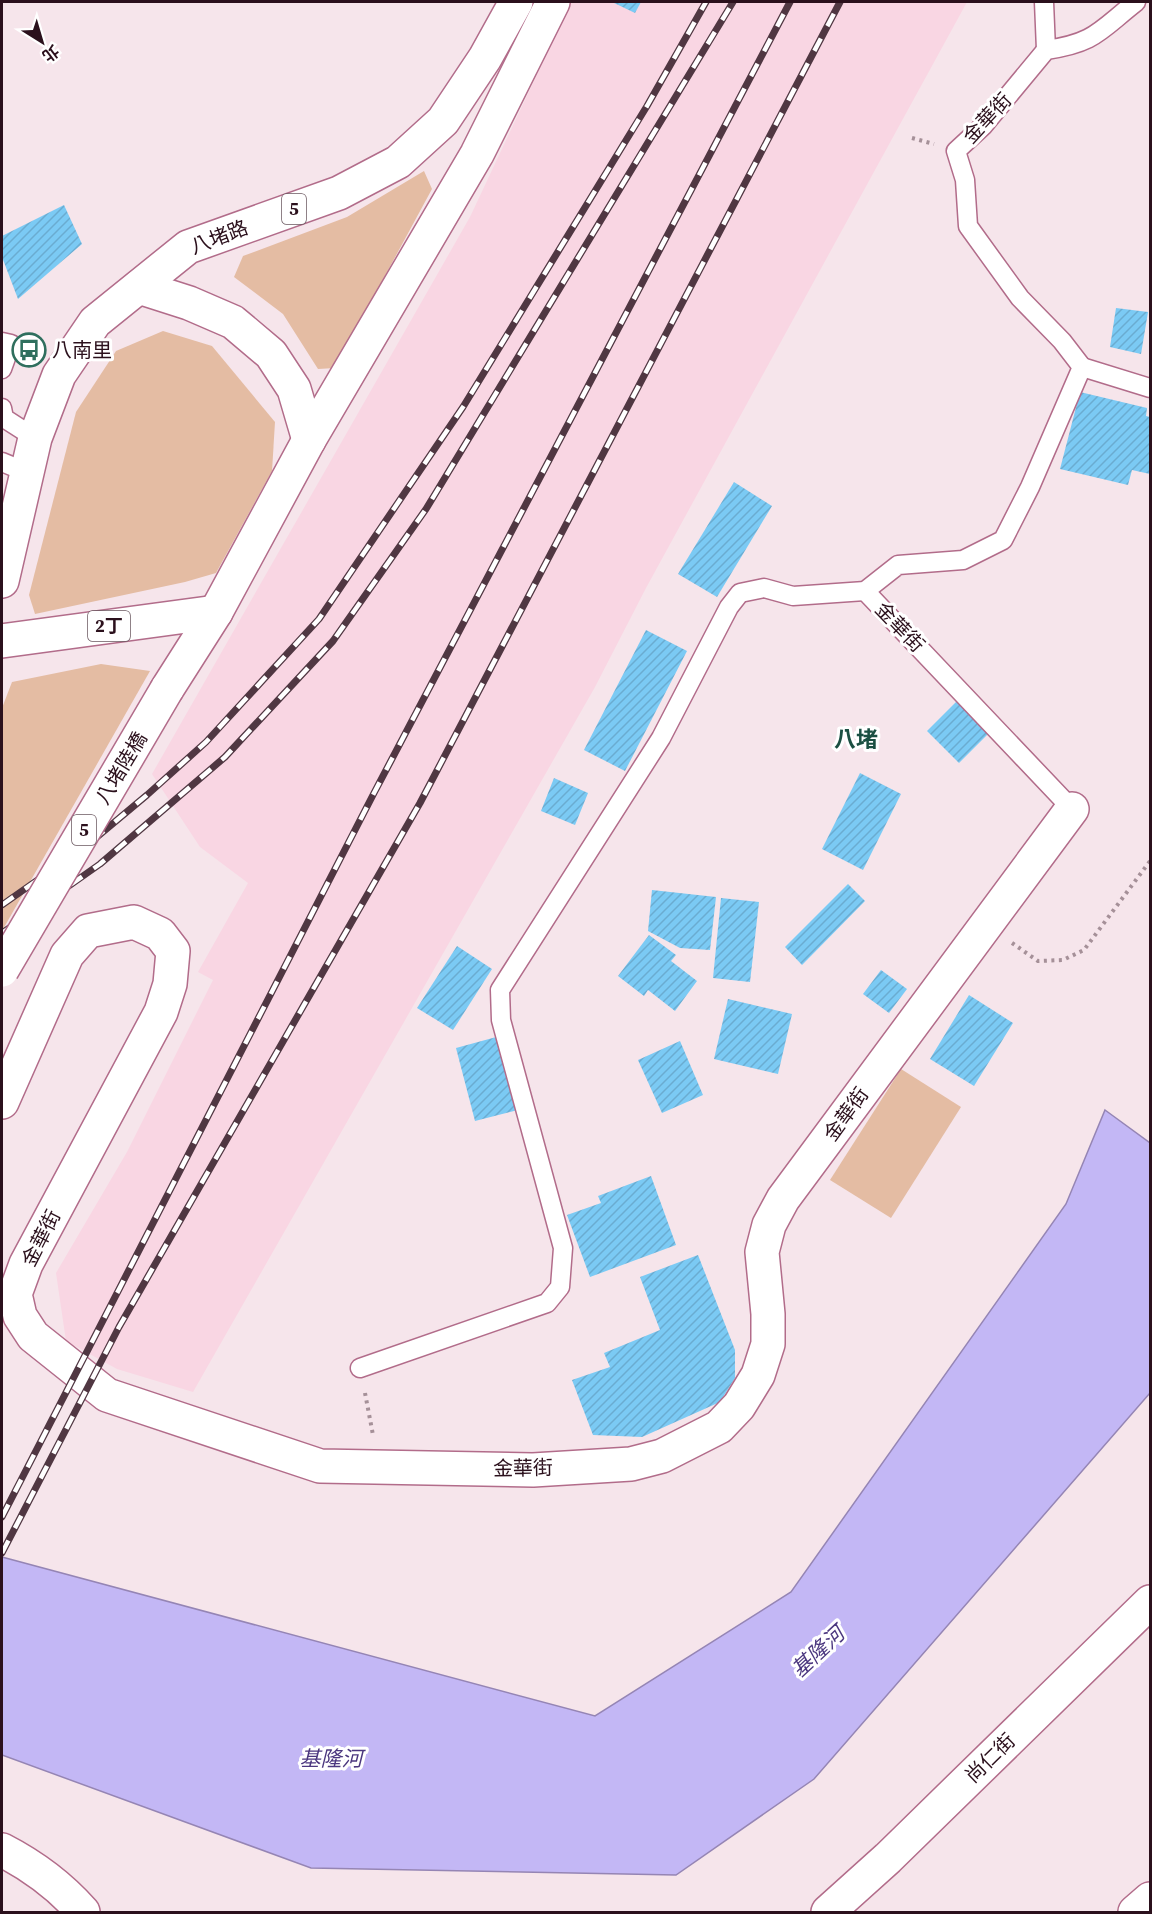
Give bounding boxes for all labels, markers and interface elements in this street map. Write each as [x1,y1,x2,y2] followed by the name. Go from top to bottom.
[12,12,72,72] north arrow
[38,40,64,68] text: 北
[956,87,1018,149] street label: 金華街
[282,194,306,224] road number: 5
[186,213,252,261] street label: 八堵路
[11,332,47,368] bus stop icon: 八南里
[52,336,112,364] place label: 八南里
[869,596,931,658] street label: 金華街
[88,611,130,641] road number: 2丁
[834,724,878,754] district label: 八堵
[88,727,154,809] street label: 八堵陸橋
[72,815,96,845] road number: 5
[817,1082,875,1146] street label: 金華街
[15,1205,67,1271] street label: 金華街
[493,1453,553,1483] street label: 金華街
[785,1617,854,1684] water label: 基隆河
[959,1727,1021,1789] street label: 尚仁街
[300,1744,366,1773] water label: 基隆河

